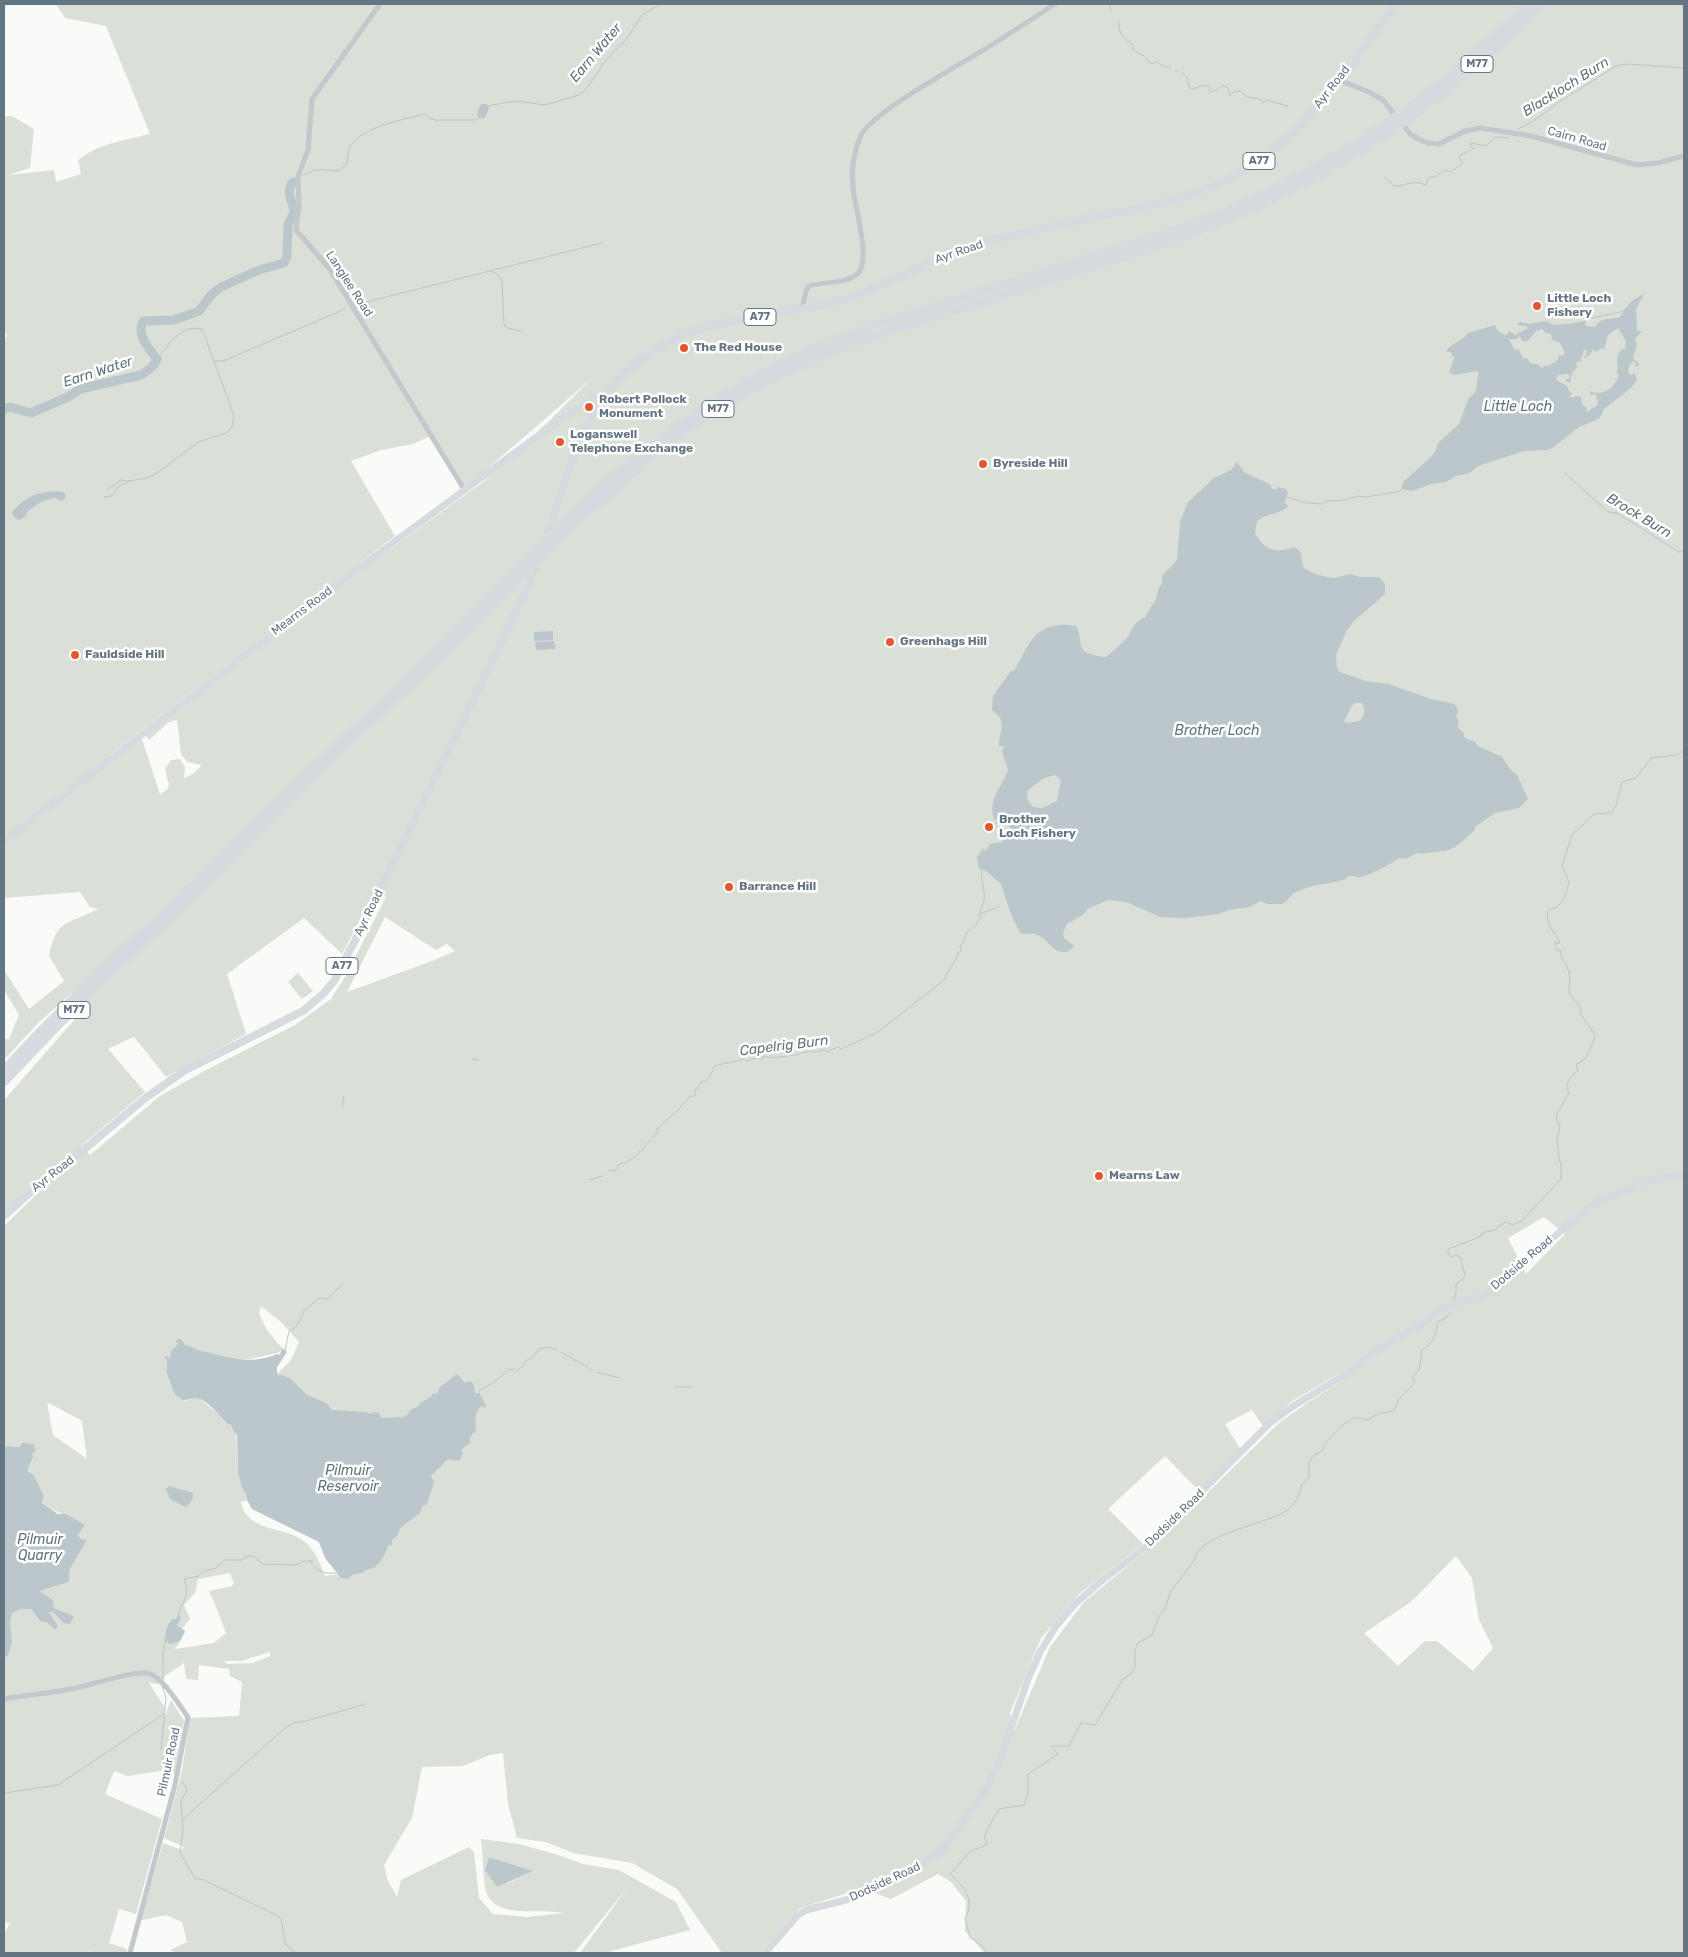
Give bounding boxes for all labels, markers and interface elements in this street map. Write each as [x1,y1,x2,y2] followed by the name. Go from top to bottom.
[566,20,626,86] water label: Earn Water
[1520,54,1612,120] water label: Blackloch Burn
[1461,56,1493,72] road number: M77
[1311,63,1353,111] street label: Ayr Road
[1546,124,1608,154] street label: Cairn Road
[1243,153,1275,170] road number: A77
[933,237,985,267] street label: Ayr Road
[322,248,376,320] street label: Langlee Road
[1547,292,1611,320] place label: Little Loch Fishery
[1531,300,1543,312] marker: Little Loch Fishery
[744,308,776,326] road number: A77
[694,341,782,355] place label: The Red House
[678,342,690,354] marker: The Red House
[61,353,135,391] water label: Earn Water
[599,393,687,421] place label: Robert Pollock Monument
[1484,399,1552,415] water label: Little Loch
[702,400,734,418] road number: M77
[583,401,595,413] marker: Robert Pollock Monument
[570,428,693,456] place label: Loganswell Telephone Exchange
[554,436,566,448] marker: Loganswell Telephone Exchange
[993,457,1068,471] place label: Byreside Hill
[977,458,989,470] marker: Byreside Hill
[1603,490,1675,542] water label: Brock Burn
[269,584,335,638] street label: Mearns Road
[900,635,987,649] place label: Greenhags Hill
[884,636,896,648] marker: Greenhags Hill
[85,648,165,662] place label: Fauldside Hill
[69,649,81,661] marker: Fauldside Hill
[1175,723,1259,739] water label: Brother Loch
[999,813,1076,841] place label: Brother Loch Fishery
[983,821,995,833] marker: Brother Loch Fishery
[739,880,816,894] place label: Barrance Hill
[723,881,735,893] marker: Barrance Hill
[352,887,386,939] street label: Ayr Road
[326,958,358,974] road number: A77
[58,1002,90,1018] road number: M77
[739,1032,829,1060] water label: Capelrig Burn
[29,1153,77,1195] street label: Ayr Road
[1109,1169,1180,1183] place label: Mearns Law
[1093,1170,1105,1182] marker: Mearns Law
[1488,1233,1556,1293] street label: Dodside Road
[317,1463,379,1495] water label: Pilmuir Reservoir
[1142,1486,1208,1550] street label: Dodside Road
[17,1532,63,1564] water label: Pilmuir Quarry
[155,1726,183,1798] street label: Pilmuir Road
[847,1859,923,1905] street label: Dodside Road

